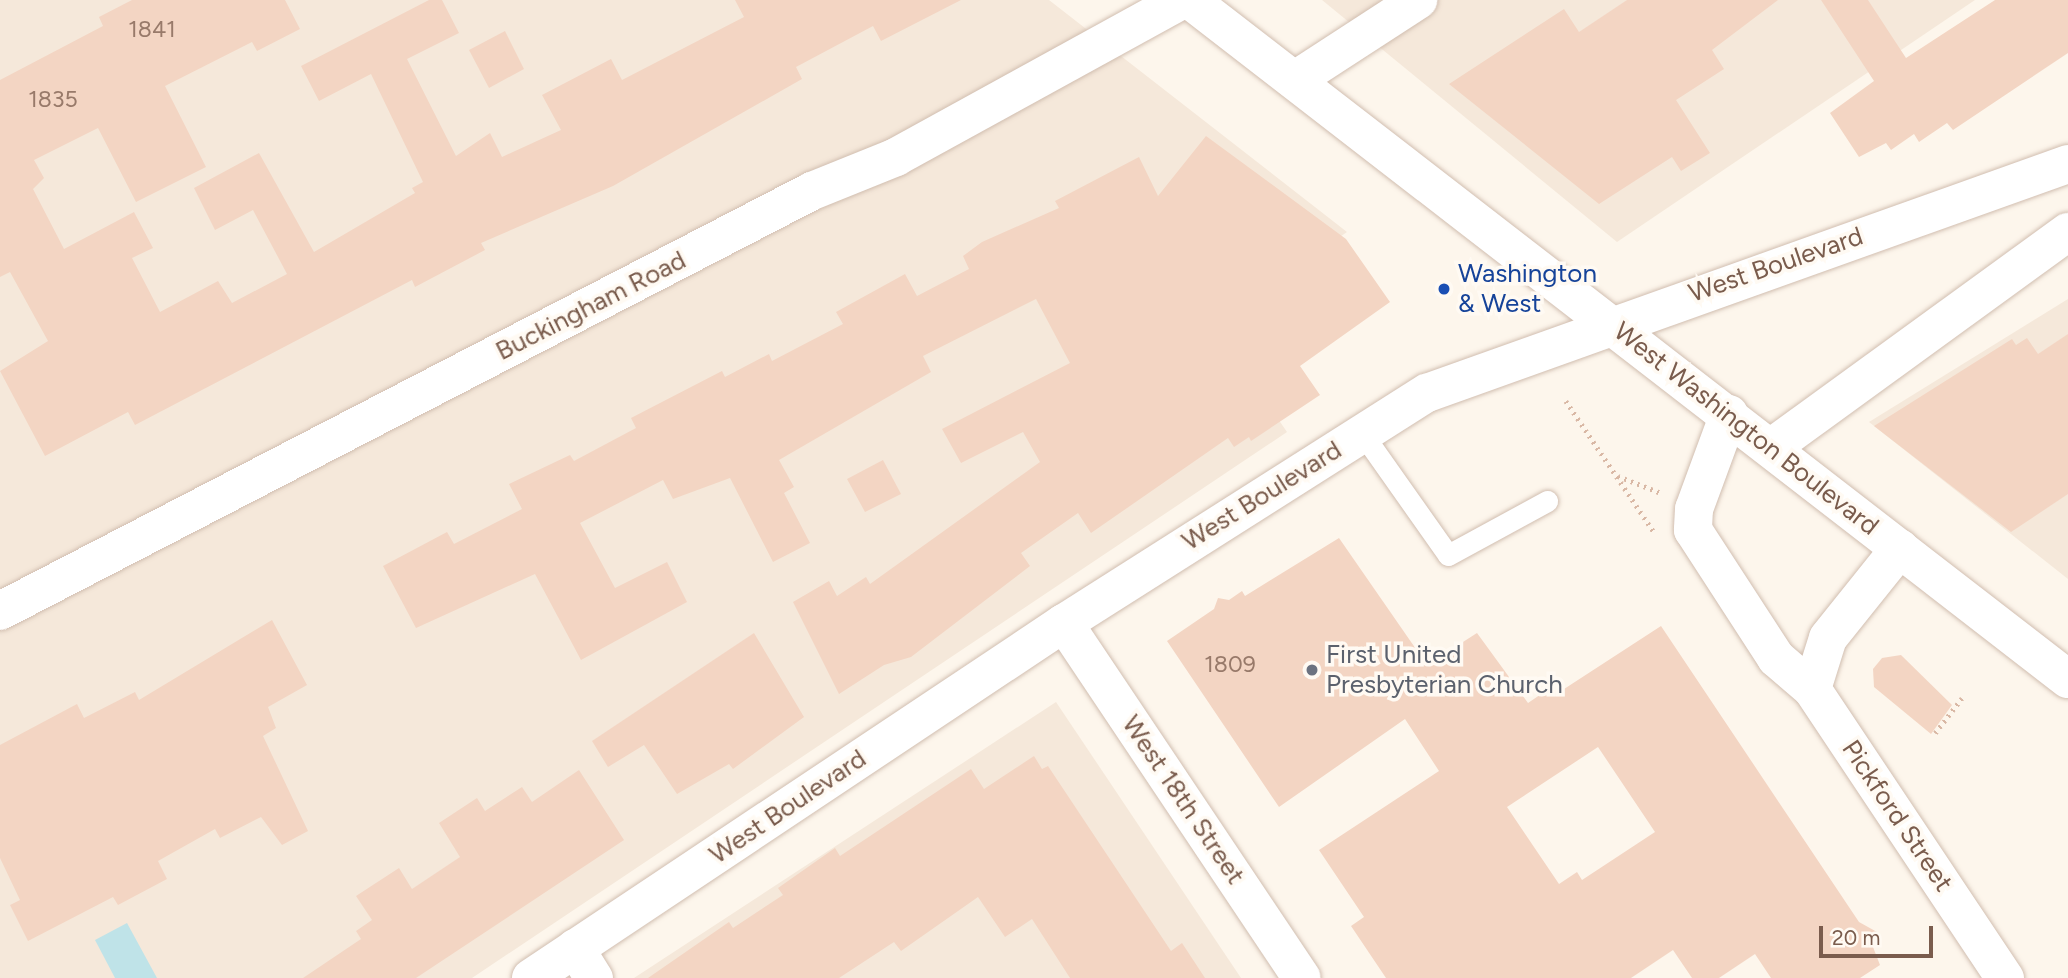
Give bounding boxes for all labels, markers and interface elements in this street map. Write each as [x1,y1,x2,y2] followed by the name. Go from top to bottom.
[128,15,176,43] house number: 1841
[28,85,78,113] house number: 1835
[1685,221,1867,309] street label: West Boulevard
[491,245,691,367] street label: Buckingham Road
[1458,258,1597,320] place label: Washington & West
[1436,281,1452,297] marker: Washington & West
[1607,316,1885,542] street label: West Washington Boulevard
[1177,435,1347,557] street label: West Boulevard
[1326,639,1563,700] place label: First United Presbyterian Church
[1204,650,1256,678] house number: 1809
[1304,662,1320,678] marker: First United Presbyterian Church
[1115,710,1251,890] street label: West 18th Street
[1835,734,1959,898] street label: Pickford Street
[704,743,872,871] street label: West Boulevard
[1823,912,1937,956] scale bar
[1832,925,1880,950] text: 20 m

